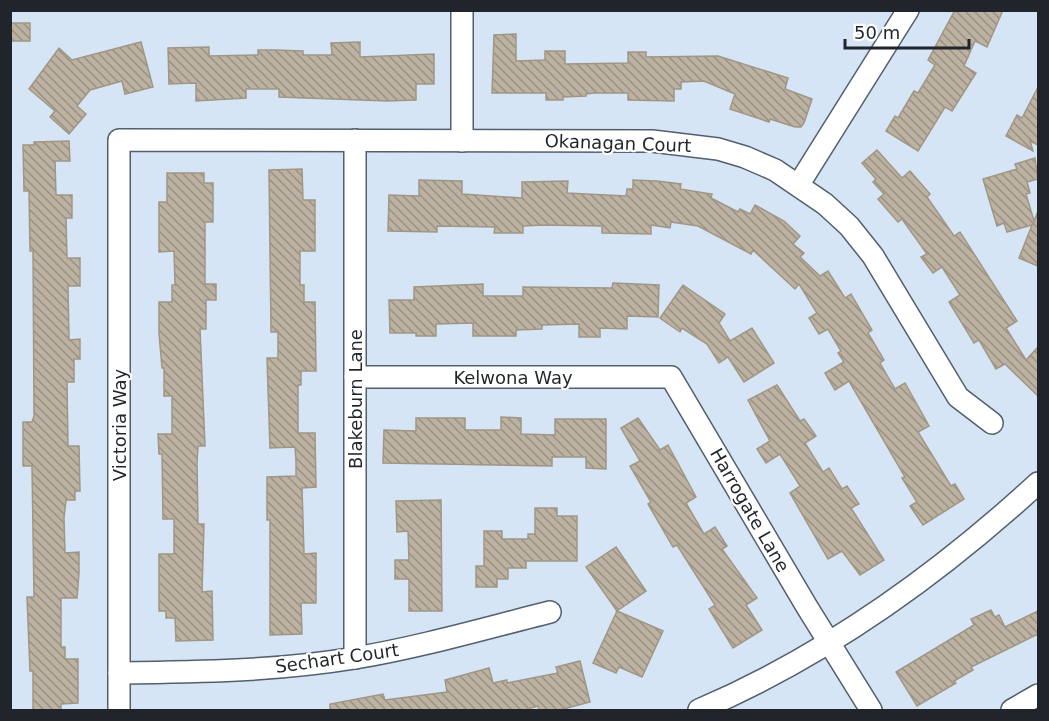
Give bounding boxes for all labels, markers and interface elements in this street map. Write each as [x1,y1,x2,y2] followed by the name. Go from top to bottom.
[845,12,970,50] scale bar
[854,22,900,43] text: 50 m
[544,130,692,156] street label: Okanagan Court
[345,329,366,469] street label: Blakeburn Lane
[453,367,573,388] street label: Kelwona Way
[109,368,130,481] street label: Victoria Way
[706,444,794,576] street label: Harrogate Lane
[274,639,400,677] street label: Sechart Court

